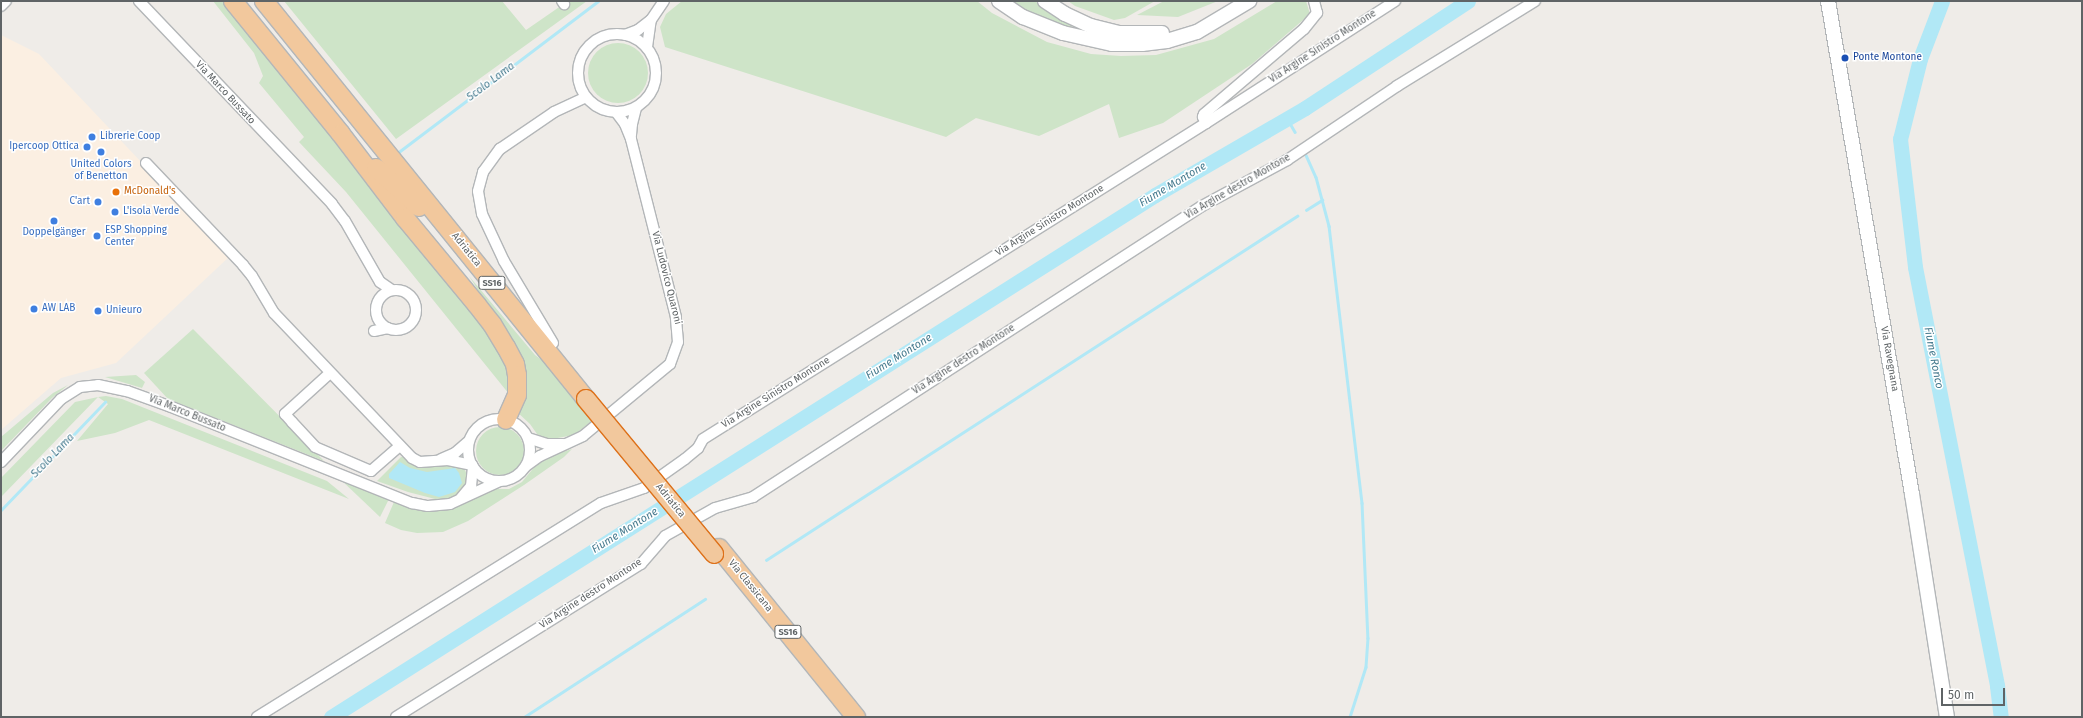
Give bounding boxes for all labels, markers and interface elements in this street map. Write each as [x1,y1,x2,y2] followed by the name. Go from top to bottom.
[1267,8,1379,86] street label: Via Argine Sinistro Montone
[1853,52,1922,64] place label: Ponte Montone
[1840,53,1850,63] marker: Ponte Montone
[193,59,257,127] street label: Via Marco Bussato
[464,60,518,104] water label: Scolo Lama
[100,131,161,143] place label: Librerie Coop
[87,132,97,142] marker: Librerie Coop
[9,141,79,153] place label: Ipercoop Ottica
[82,142,92,152] marker: Ipercoop Ottica
[96,147,106,157] marker: United Colors of Benetton
[1183,152,1293,222] street label: Via Argine destro Montone
[70,158,132,182] place label: United Colors of Benetton
[1137,160,1209,210] water label: Fiume Montone
[994,183,1106,259] street label: Via Argine Sinistro Montone
[124,186,176,198] place label: McDonald's
[111,187,121,197] marker: McDonald's
[69,196,90,208] place label: C'art
[93,197,103,207] marker: C'art
[123,206,179,218] place label: L'isola Verde
[110,207,120,217] marker: L'isola Verde
[49,216,59,226] marker: Doppelgänger
[105,224,167,248] place label: ESP Shopping Center
[22,227,86,239] place label: Doppelgänger
[649,230,683,326] street label: Via Ludovico Quaroni
[92,231,102,241] marker: ESP Shopping Center
[449,231,483,269] street label: Adriatica
[478,276,506,290] road number: SS16
[42,303,75,315] place label: AW LAB
[29,304,39,314] marker: AW LAB
[106,305,142,317] place label: Unieuro
[93,306,103,316] marker: Unieuro
[911,322,1017,398] street label: Via Argine destro Montone
[1877,326,1901,392] street label: Via Ravegnana
[1921,326,1945,390] water label: Fiume Ronco
[863,331,935,383] water label: Fiume Montone
[720,355,832,431] street label: Via Argine Sinistro Montone
[147,393,227,435] street label: Via Marco Bussato
[29,431,77,481] water label: Scolo Lama
[653,482,687,520] street label: Adriatica
[589,505,661,557] water label: Fiume Montone
[538,556,644,632] street label: Via Argine destro Montone
[725,557,775,615] street label: Via Classicana
[774,625,802,639] road number: SS16
[1943,680,2007,706] scale bar
[1948,688,1974,702] text: 50 m

